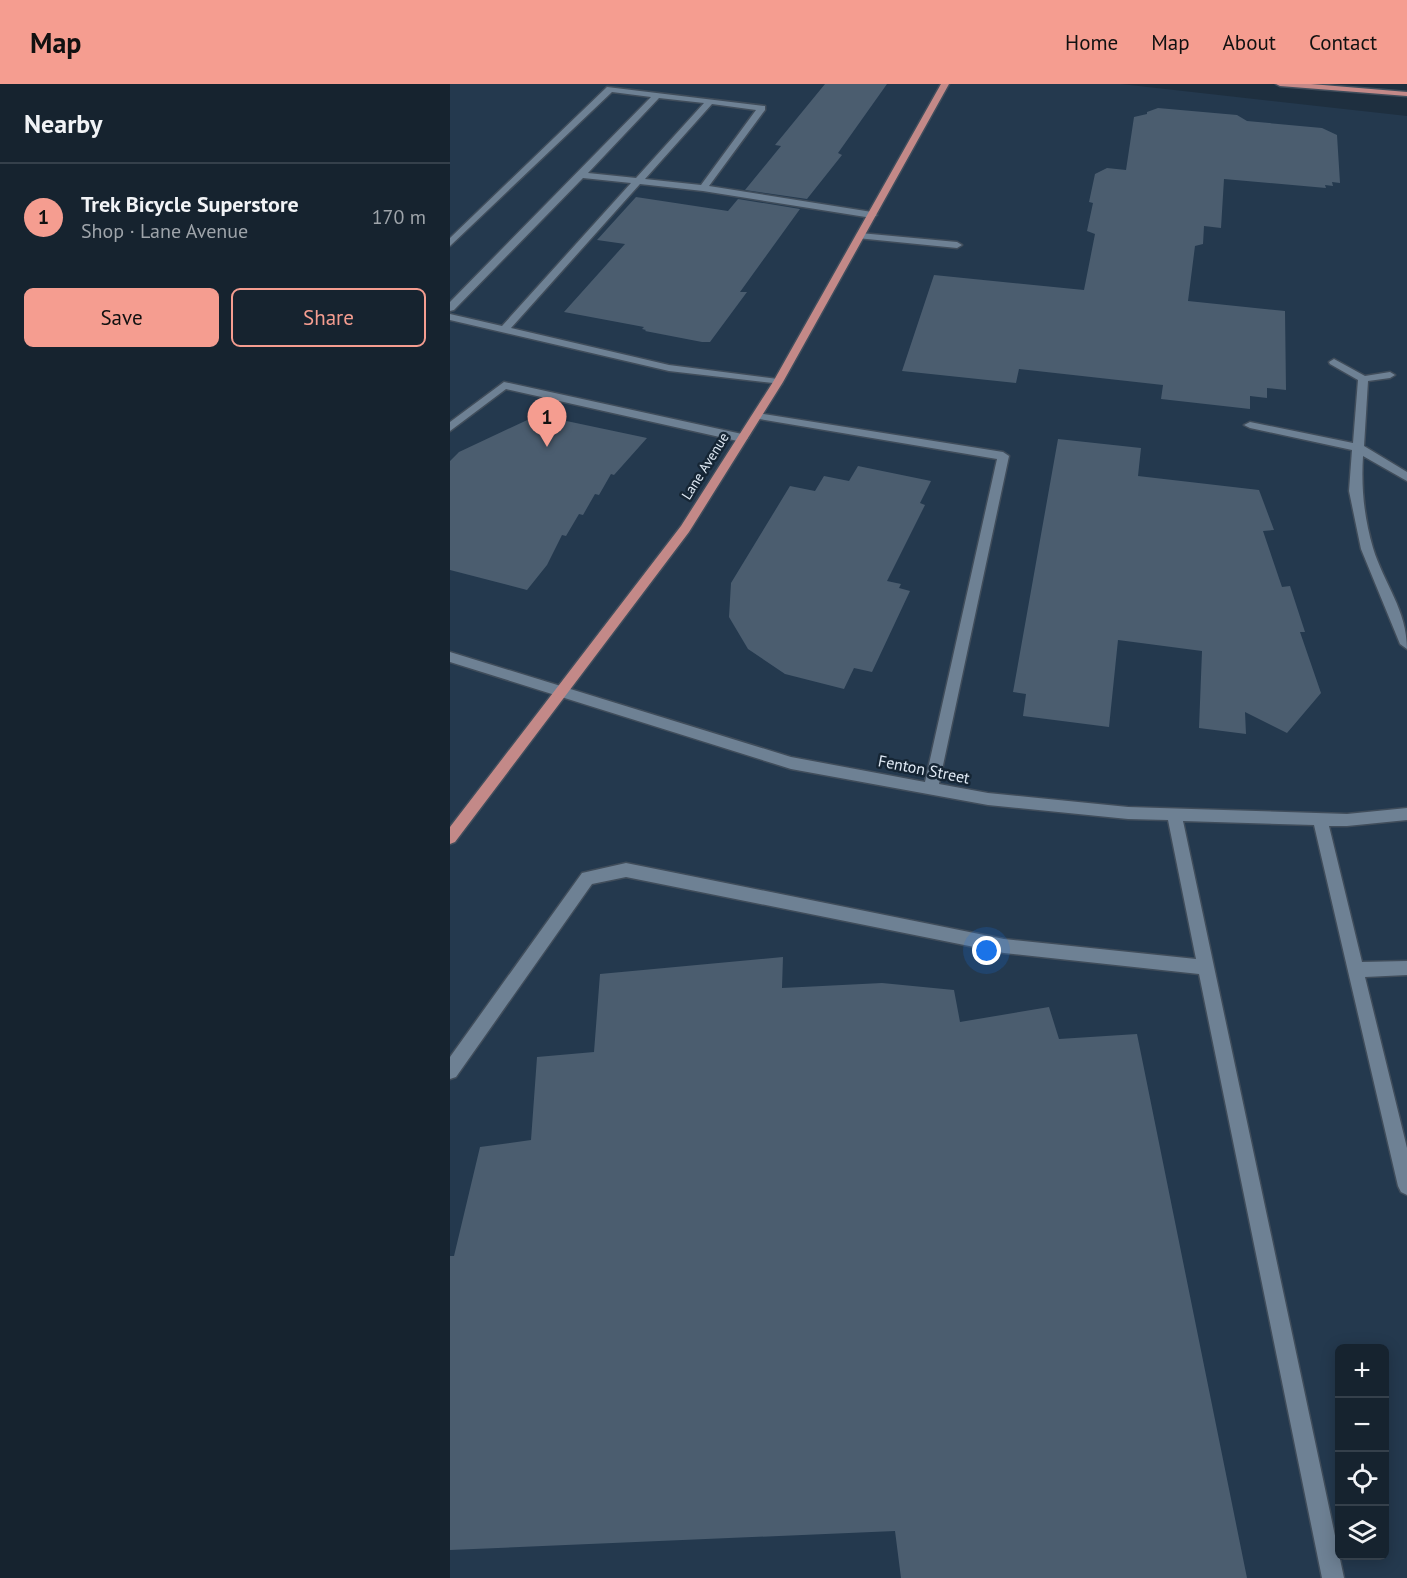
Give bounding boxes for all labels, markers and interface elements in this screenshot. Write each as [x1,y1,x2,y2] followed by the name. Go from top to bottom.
[30,24,81,61] text: Map
[1065,29,1118,56] text: Home
[1151,29,1190,56] text: Map
[1223,29,1276,56] text: About
[1309,29,1377,56] text: Contact
[24,107,102,140] text: Nearby
[81,190,299,218] text: Trek Bicycle Superstore
[38,204,49,230] text: 1
[372,204,426,230] text: 170 m
[81,218,248,244] text: Shop · Lane Avenue
[24,288,219,347] button: Save
[231,288,426,347] button: Share
[528,398,566,447] pin: 1
[677,429,733,503] street label: Lane Avenue
[877,750,972,788] street label: Fenton Street
[972,936,1001,965] your location
[1335,1344,1389,1560] map controls
[1335,1344,1389,1398] button: +
[1335,1398,1389,1452] button: −
[1335,1452,1389,1506] button: locate
[1335,1506,1389,1560] button: layers

